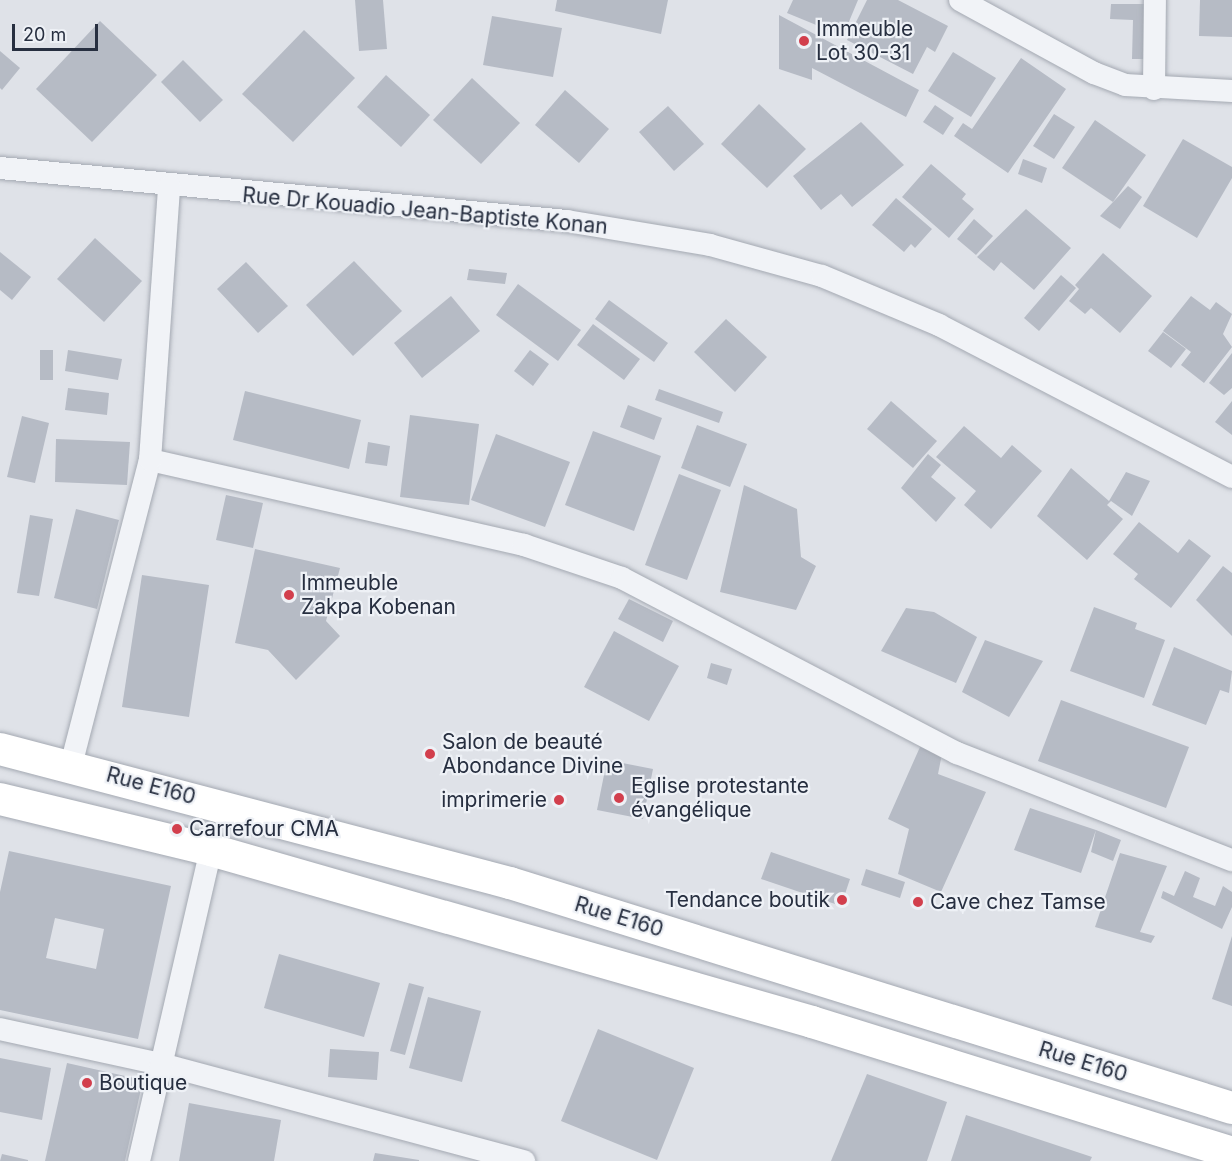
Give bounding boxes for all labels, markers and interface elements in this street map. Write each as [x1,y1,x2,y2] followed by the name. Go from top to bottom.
[15,12,100,50] scale bar
[816,16,913,66] place label: Immeuble Lot 30-31
[23,24,66,45] text: 20 m
[797,34,811,48] marker: Immeuble Lot 30-31
[241,182,609,240] street label: Rue Dr Kouadio Jean-Baptiste Konan
[301,570,456,620] place label: Immeuble Zakpa Kobenan
[282,588,296,602] marker: Immeuble Zakpa Kobenan
[442,729,623,779] place label: Salon de beauté Abondance Divine
[423,747,437,761] marker: Salon de beauté Abondance Divine
[104,762,198,810] street label: Rue E160
[631,773,809,823] place label: Eglise protestante évangélique
[441,787,547,813] place label: imprimerie
[612,791,626,805] marker: Eglise protestante évangélique
[552,793,566,807] marker: imprimerie
[189,816,339,842] place label: Carrefour CMA
[170,822,184,836] marker: Carrefour CMA
[665,887,830,913] place label: Tendance boutik
[930,889,1106,915] place label: Cave chez Tamse
[572,892,666,942] street label: Rue E160
[835,893,849,907] marker: Tendance boutik
[911,895,925,909] marker: Cave chez Tamse
[1036,1037,1130,1087] street label: Rue E160
[99,1070,187,1096] place label: Boutique
[80,1076,94,1090] marker: Boutique

